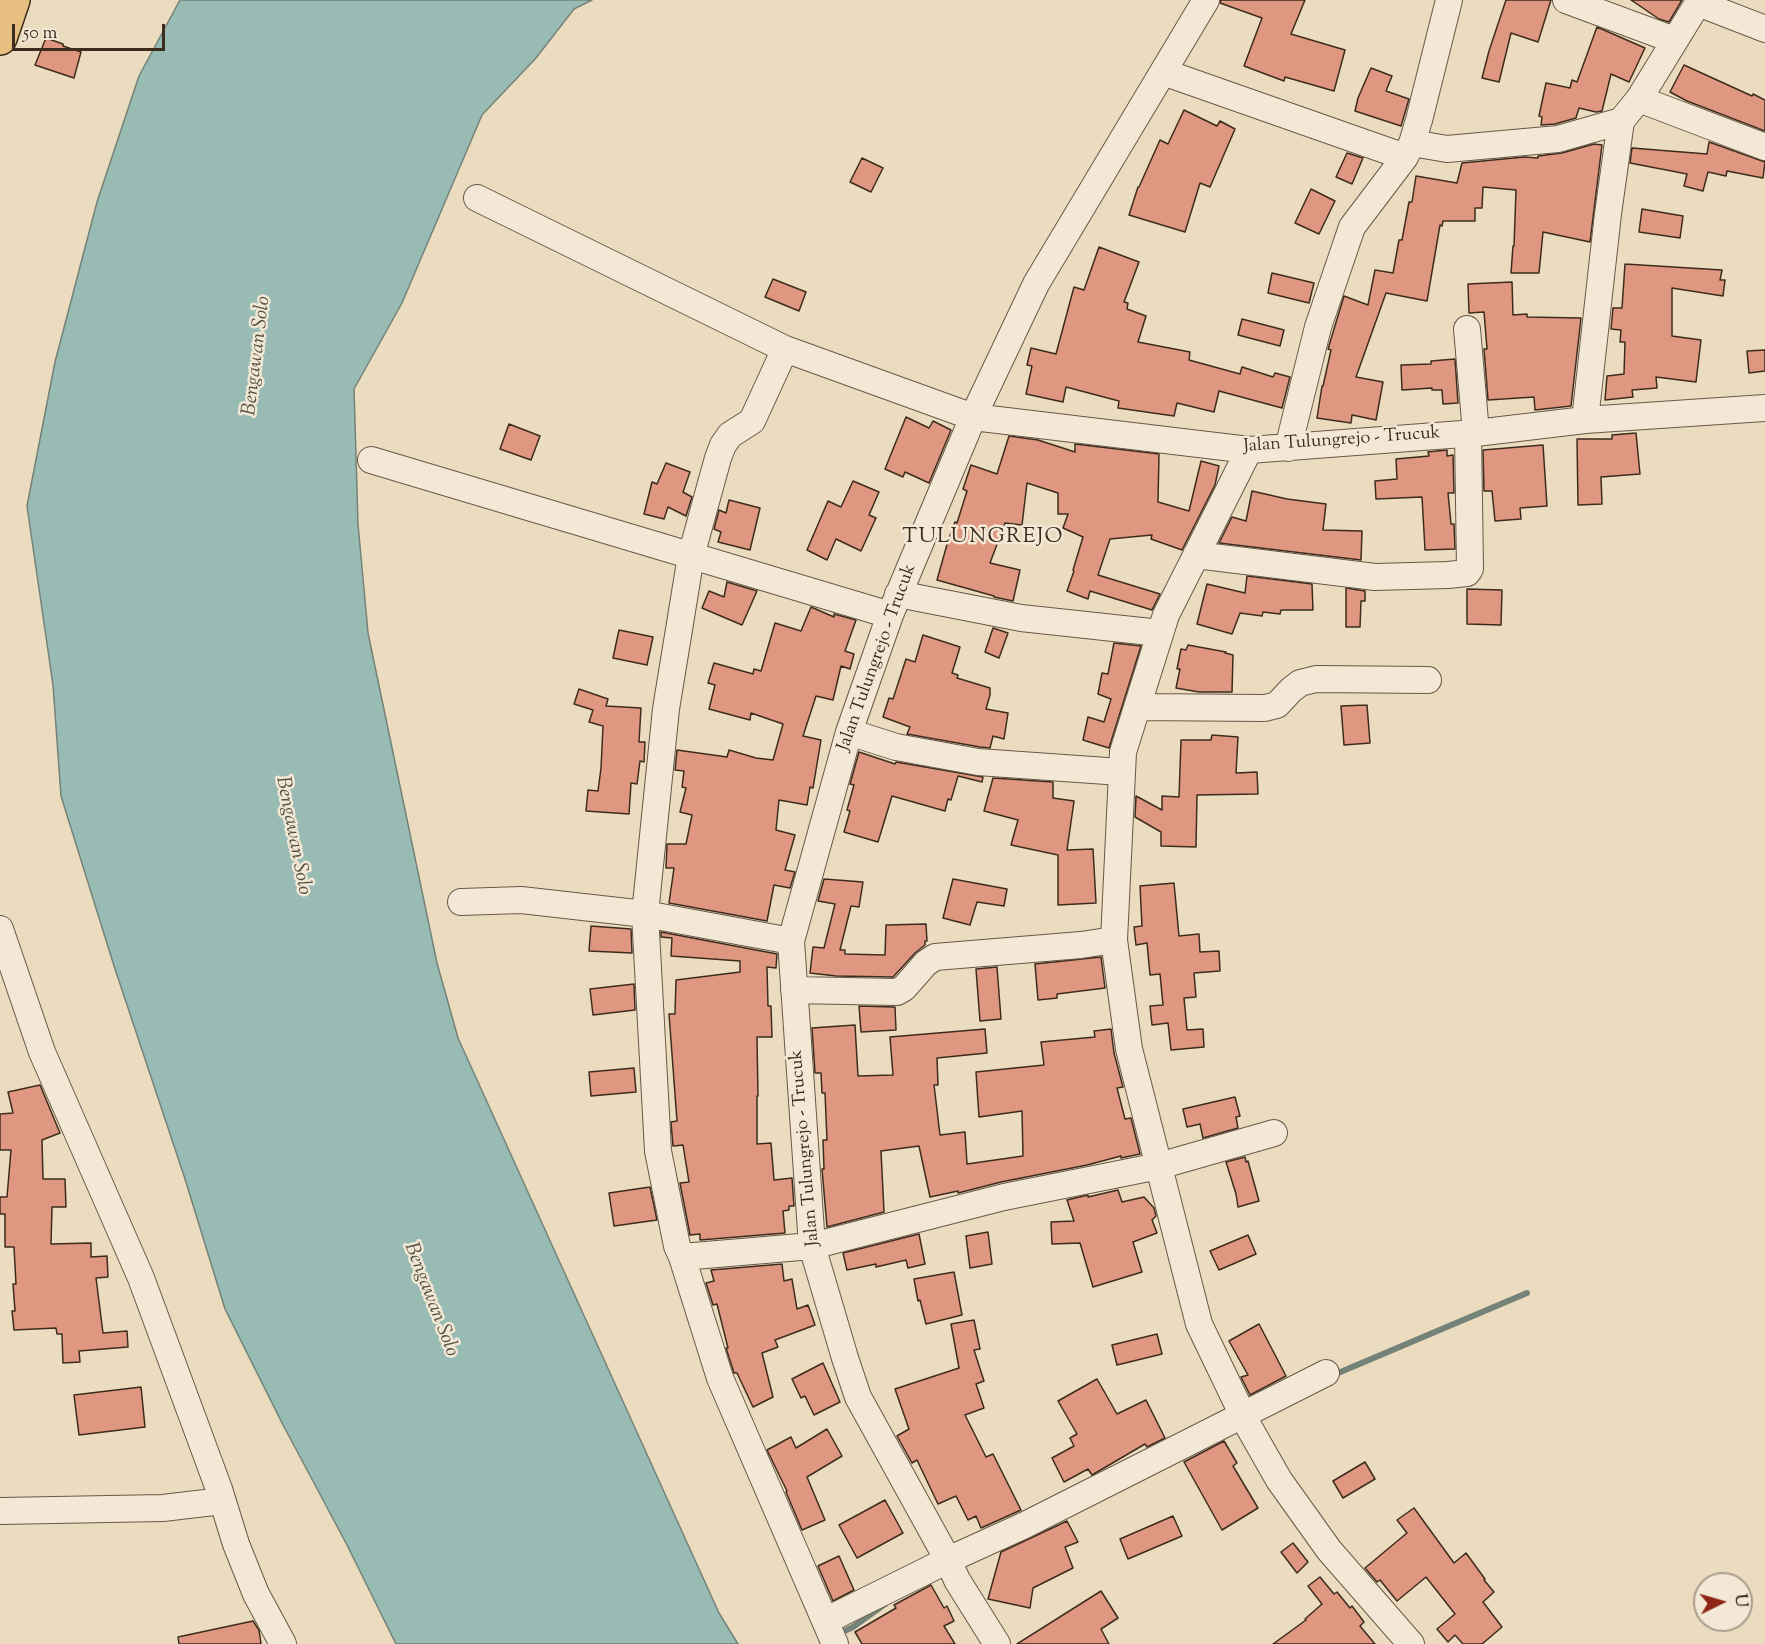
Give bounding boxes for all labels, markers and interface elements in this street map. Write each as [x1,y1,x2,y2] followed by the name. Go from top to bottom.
[15,12,168,50] scale bar
[23,21,57,47] text: 50 m
[239,295,277,417] water label: Bengawan Solo
[1243,423,1441,459] street label: Jalan Tulungrejo - Trucuk
[902,525,1064,551] district label: TULUNGREJO
[834,562,922,754] street label: Jalan Tulungrejo - Trucuk
[269,775,315,897] water label: Bengawan Solo
[787,1049,825,1247] street label: Jalan Tulungrejo - Trucuk
[397,1240,463,1360] water label: Bengawan Solo
[1693,1572,1753,1632] north arrow
[1727,1593,1751,1608] text: U

